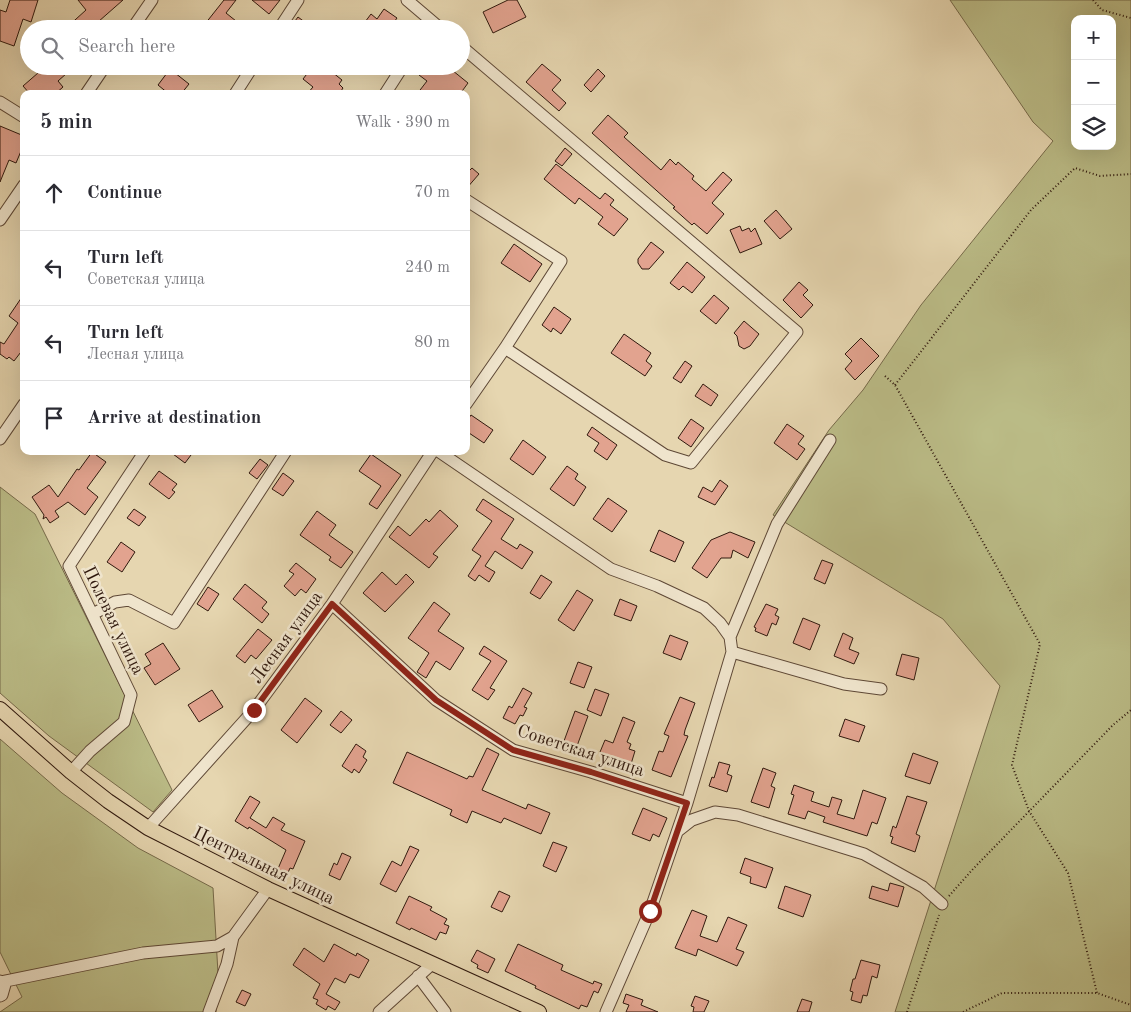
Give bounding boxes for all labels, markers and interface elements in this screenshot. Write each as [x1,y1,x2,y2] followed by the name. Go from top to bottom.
[1071,15,1116,150] map controls
[1071,15,1116,60] button: +
[20,20,470,75] search box
[38,34,66,62] icon: search
[78,38,175,57] text: Search here
[1071,60,1116,105] button: −
[1071,105,1116,150] button: layers
[40,112,93,133] text: 5 min
[355,115,450,131] text: Walk · 390 m
[40,179,68,207] icon: ahead
[87,184,162,203] text: Continue
[414,185,450,201] text: 70 m
[87,249,164,268] text: Turn left
[40,254,68,282] icon: left
[405,260,450,276] text: 240 m
[87,272,205,288] text: Советская улица
[87,324,164,343] text: Turn left
[40,329,68,357] icon: left
[414,335,450,351] text: 80 m
[87,347,184,363] text: Лесная улица
[40,404,68,432] icon: arrive
[87,409,261,428] text: Arrive at destination
[79,563,147,678] street label: Полевая улица
[247,588,326,687] street label: Лесная улица
[243,699,266,722] route end
[515,722,647,780] street label: Советская улица
[190,824,337,908] street label: Центральная улица
[639,900,662,923] route start

